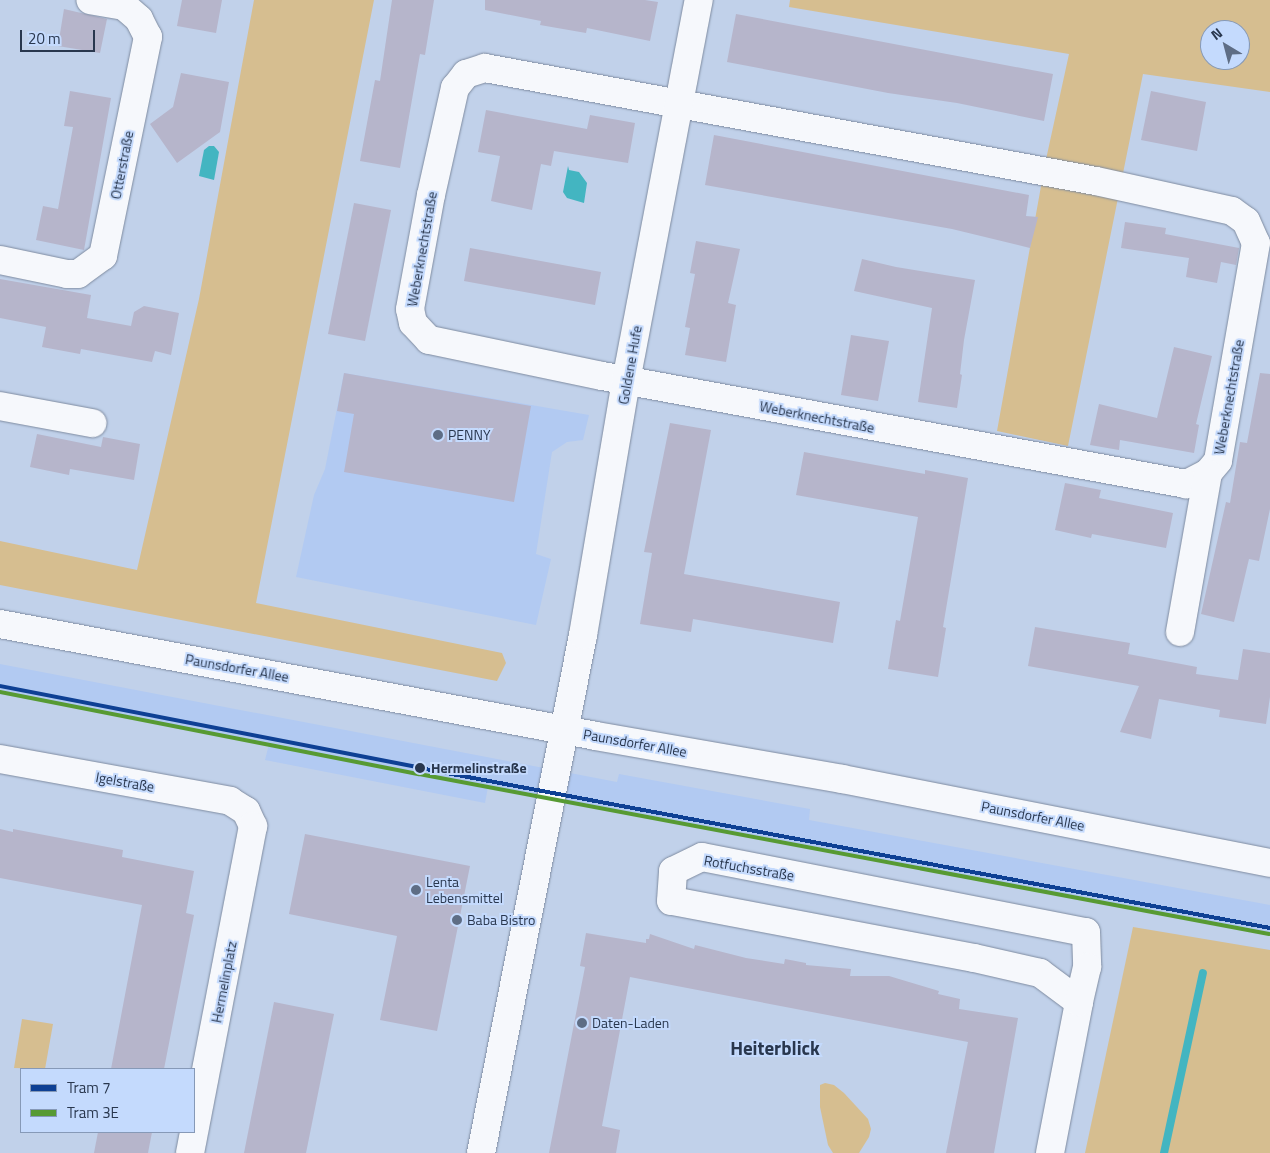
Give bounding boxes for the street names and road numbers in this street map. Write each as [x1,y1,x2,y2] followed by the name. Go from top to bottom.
[107,129,137,201] street label: Otterstraße
[404,190,440,308] street label: Weberknechtstraße
[615,324,645,406] street label: Goldene Hufe
[1211,338,1247,456] street label: Weberknechtstraße
[758,398,876,436] street label: Weberknechtstraße
[184,651,290,685] street label: Paunsdorfer Allee
[582,726,688,760] street label: Paunsdorfer Allee
[94,769,156,795] street label: Igelstraße
[980,798,1086,834] street label: Paunsdorfer Allee
[703,852,795,884] street label: Rotfuchsstraße
[208,940,240,1024] street label: Hermelinplatz

